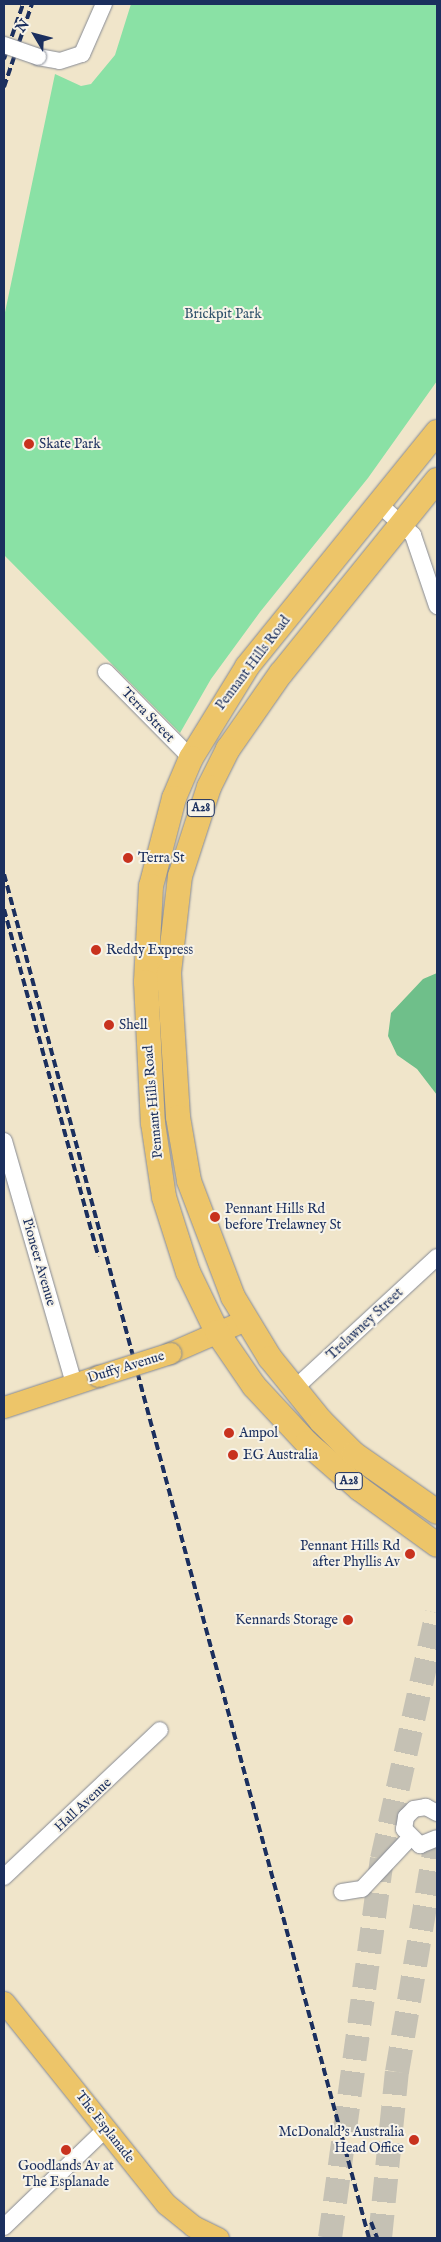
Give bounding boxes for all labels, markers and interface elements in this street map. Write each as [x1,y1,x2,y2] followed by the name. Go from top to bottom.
[10,10,60,60] north arrow
[12,16,34,36] text: N
[184,306,262,322] park label: Brickpit Park
[39,436,101,452] place label: Skate Park
[23,438,35,450] marker: Skate Park
[212,613,294,713] street label: Pennant Hills Road
[118,684,178,746] street label: Terra Street
[186,798,216,818] road number: A28
[138,850,185,866] place label: Terra St
[122,852,134,864] marker: Terra St
[106,942,193,958] place label: Reddy Express
[90,944,102,956] marker: Reddy Express
[119,1017,148,1033] place label: Shell
[103,1019,115,1031] marker: Shell
[140,1045,166,1159] street label: Pennant Hills Road
[225,1201,341,1234] place label: Pennant Hills Rd before Trelawney St
[209,1211,221,1223] marker: Pennant Hills Rd before Trelawney St
[18,1216,60,1308] street label: Pioneer Avenue
[323,1284,407,1364] street label: Trelawney Street
[86,1347,166,1387] street label: Duffy Avenue
[239,1425,278,1441] place label: Ampol
[223,1427,235,1439] marker: Ampol
[243,1447,318,1463] place label: EG Australia
[227,1449,239,1461] marker: EG Australia
[334,1472,364,1490] road number: A28
[300,1538,400,1570] place label: Pennant Hills Rd after Phyllis Av
[404,1548,416,1560] marker: Pennant Hills Rd after Phyllis Av
[235,1612,338,1628] place label: Kennards Storage
[342,1614,354,1626] marker: Kennards Storage
[51,1774,115,1836] street label: Hall Avenue
[72,2088,138,2166] street label: The Esplanade
[278,2124,404,2156] place label: McDonald's Australia Head Office
[408,2134,420,2146] marker: McDonald's Australia Head Office
[60,2144,72,2156] marker: Goodlands Av at The Esplanade
[18,2158,114,2190] place label: Goodlands Av at The Esplanade

